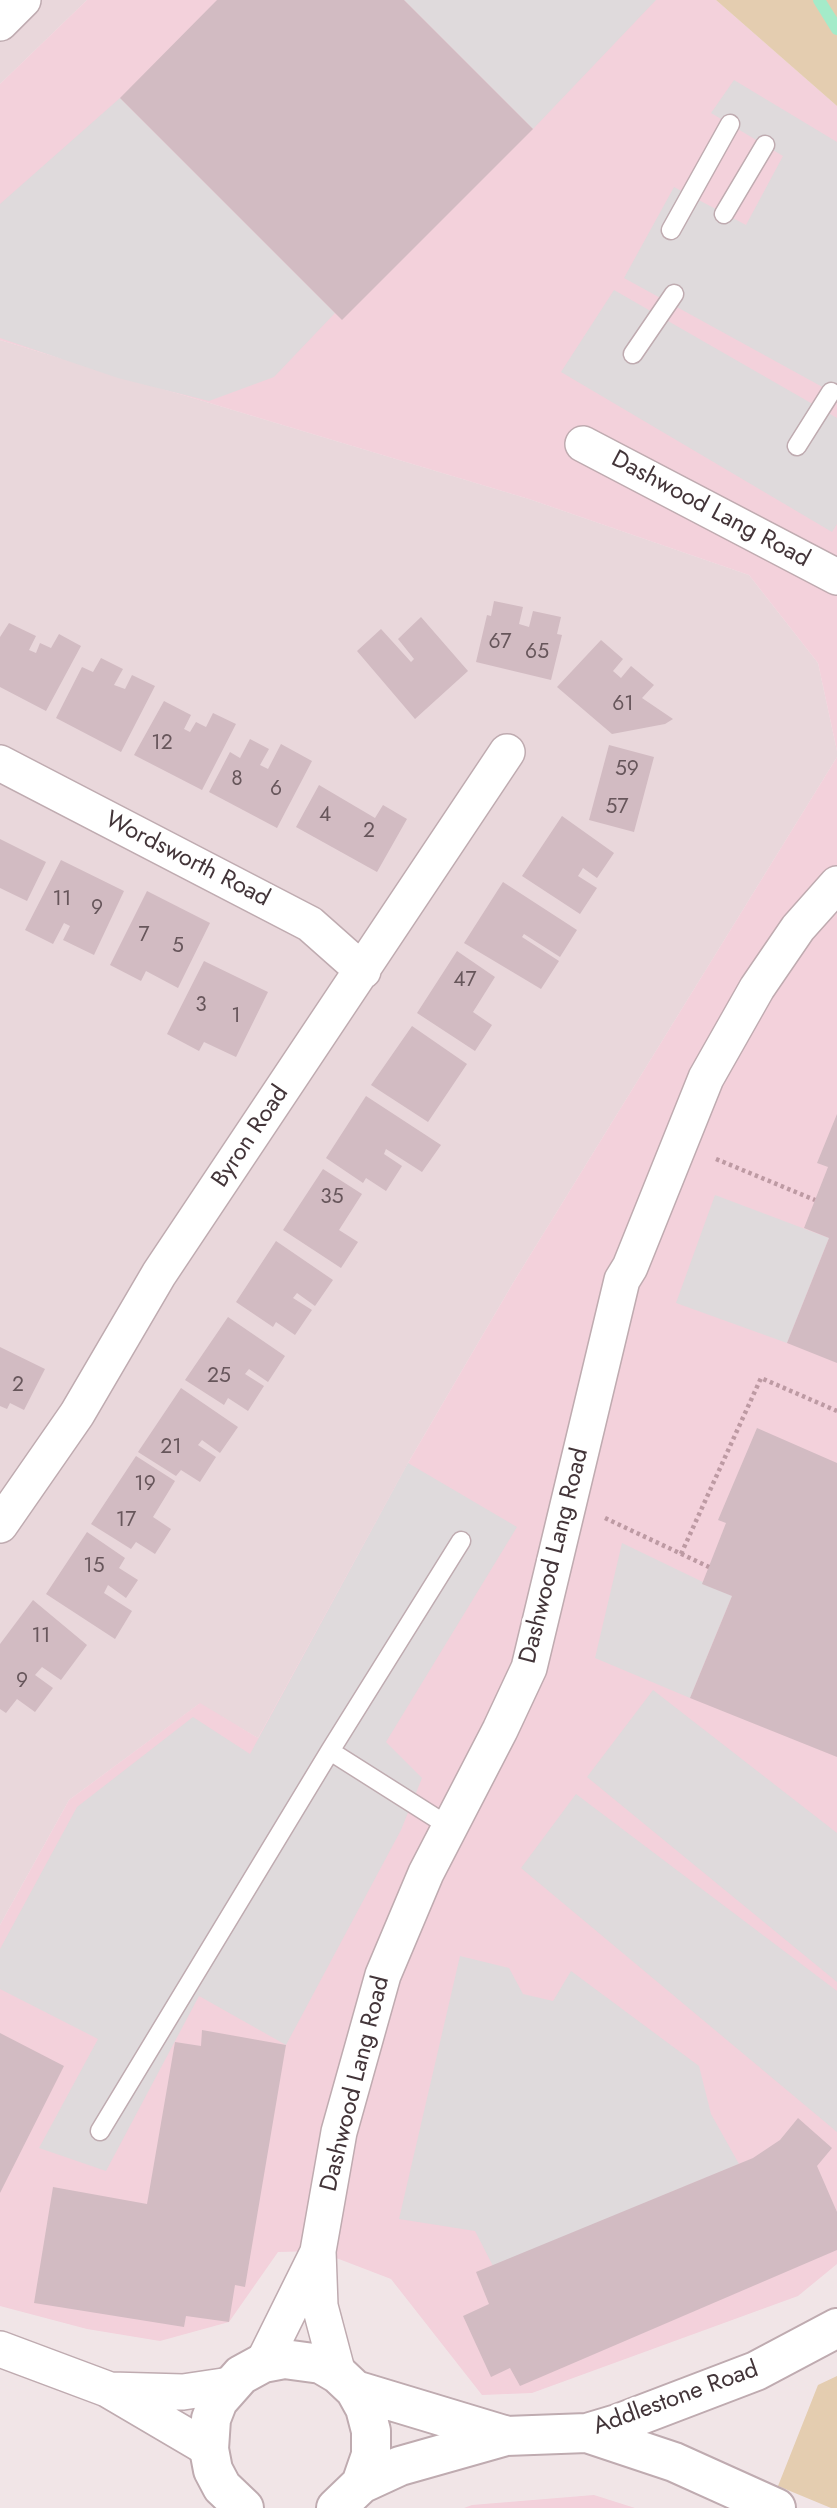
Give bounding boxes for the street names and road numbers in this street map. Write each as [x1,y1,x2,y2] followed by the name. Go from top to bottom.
[606,445,814,575] street label: Dashwood Lang Road
[100,806,274,914] street label: Wordsworth Road
[206,1081,296,1193] street label: Byron Road
[514,1445,596,1667] street label: Dashwood Lang Road
[315,1973,397,2195] street label: Dashwood Lang Road
[590,2356,762,2442] street label: Addlestone Road

